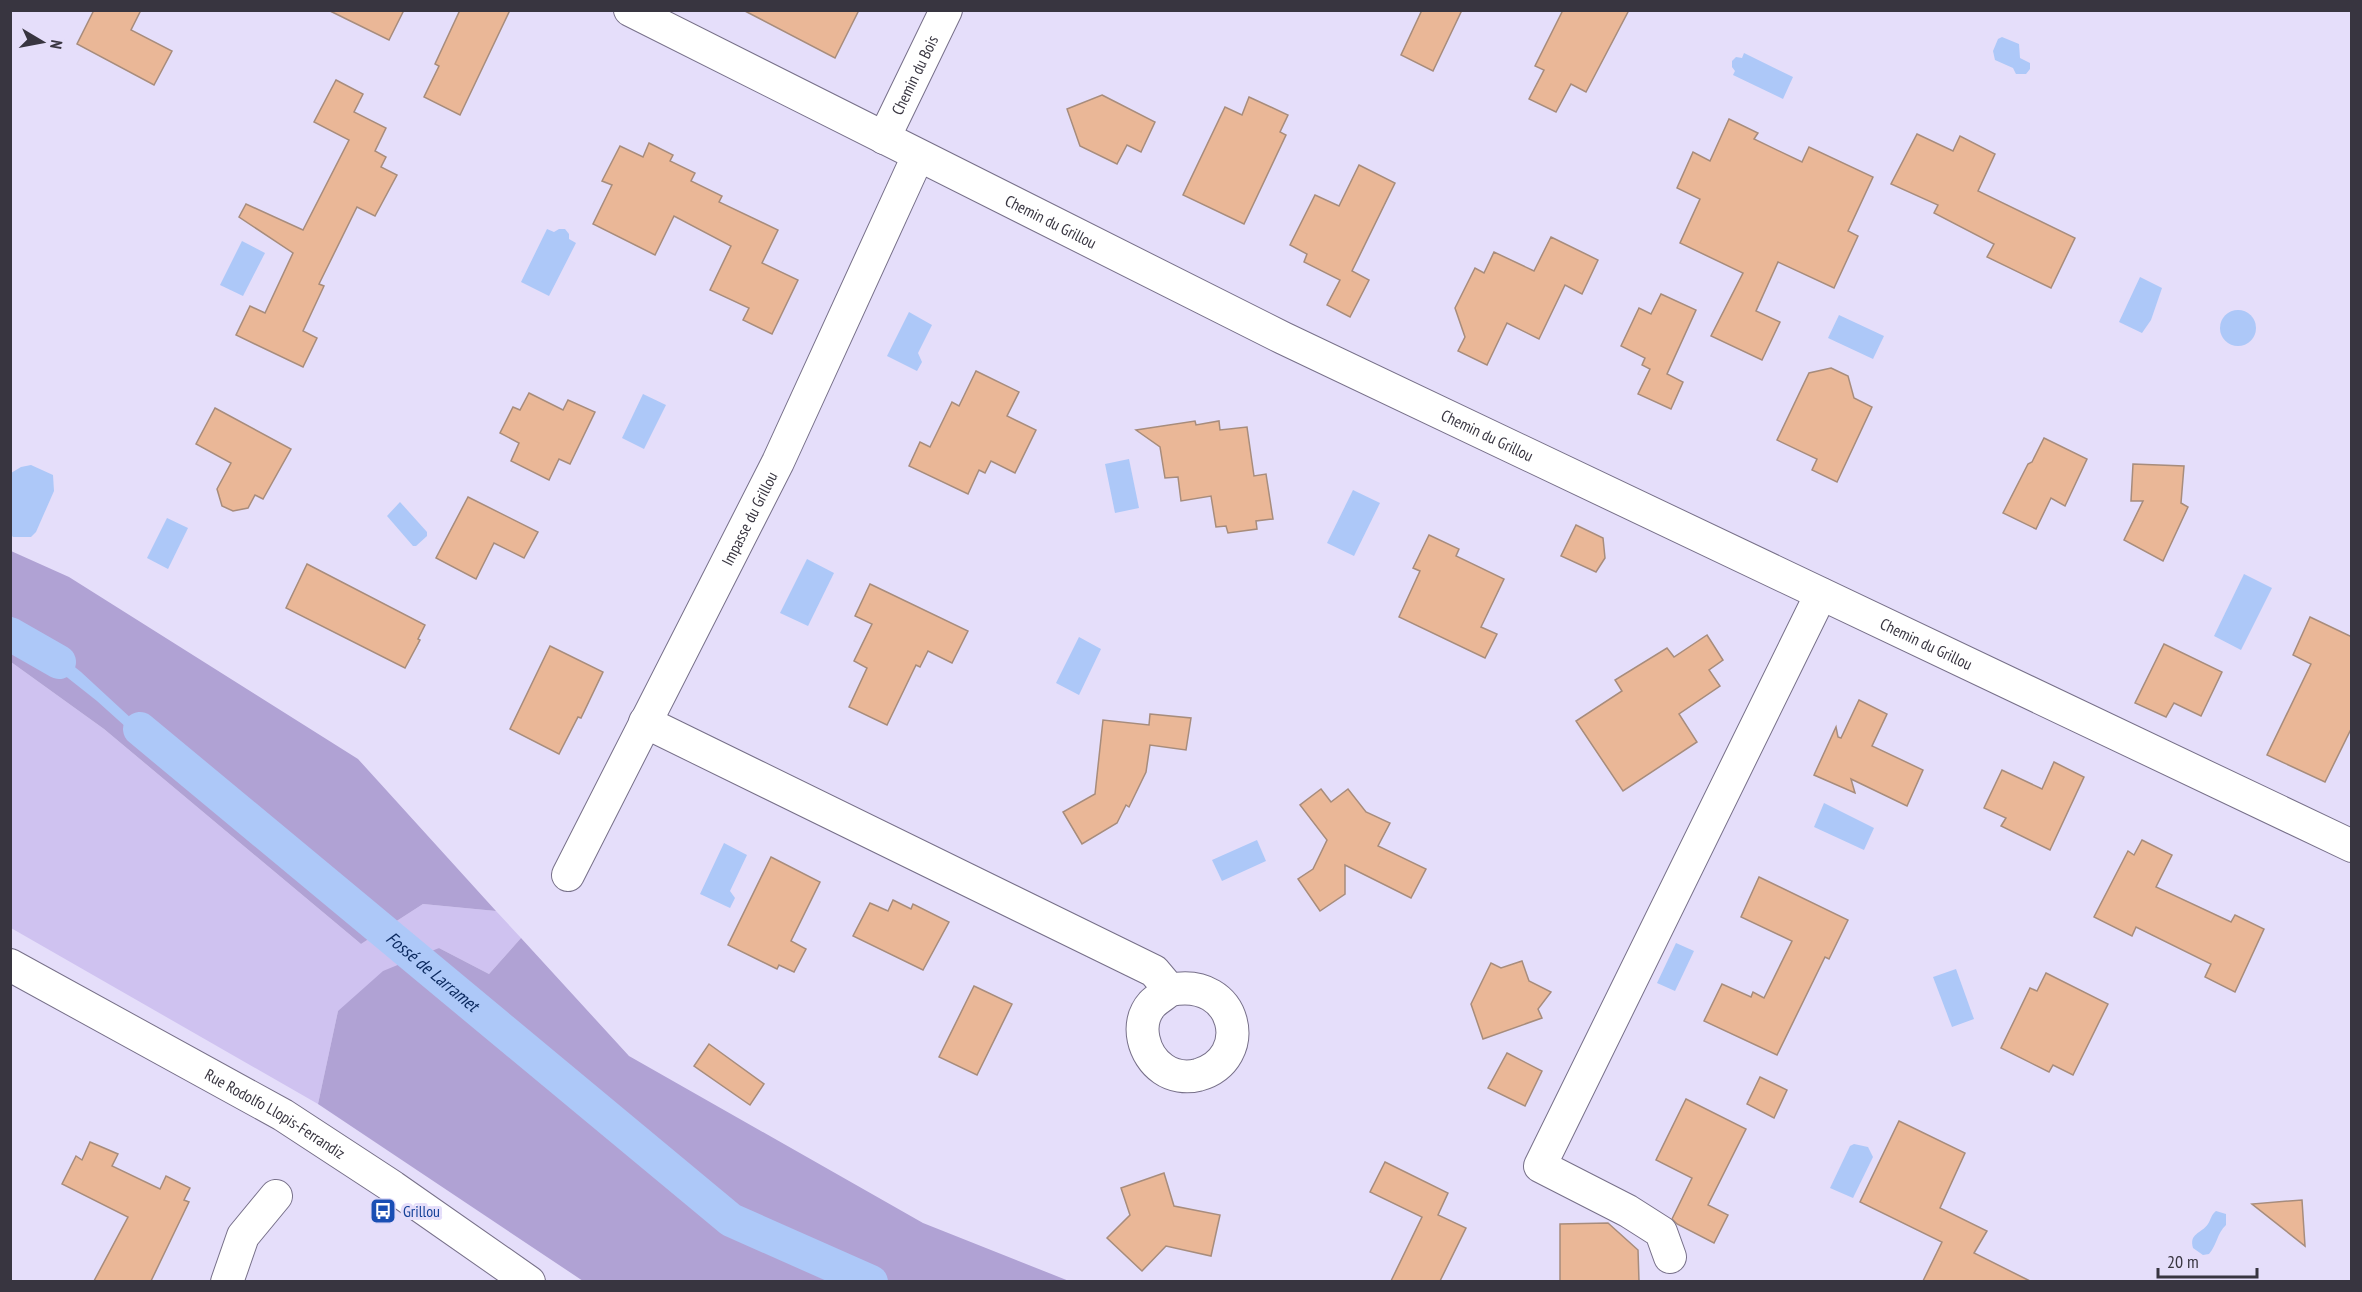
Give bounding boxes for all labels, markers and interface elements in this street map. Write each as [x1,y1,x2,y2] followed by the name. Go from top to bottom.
[12,12,72,72] north arrow
[887,32,942,118] street label: Chemin du Bois
[46,39,67,51] text: N
[1002,190,1100,253] street label: Chemin du Grillou
[1438,405,1537,466] street label: Chemin du Grillou
[717,468,782,569] street label: Impasse du Grillou
[1877,613,1976,674] street label: Chemin du Grillou
[382,926,485,1018] water label: Fossé de Larramet
[202,1064,349,1163] street label: Rue Rodolfo Llopis-Ferrandiz
[368,1196,398,1226] bus stop icon: Grillou
[403,1201,440,1221] place label: Grillou
[2158,1241,2257,1279] scale bar
[2167,1250,2199,1273] text: 20 m

